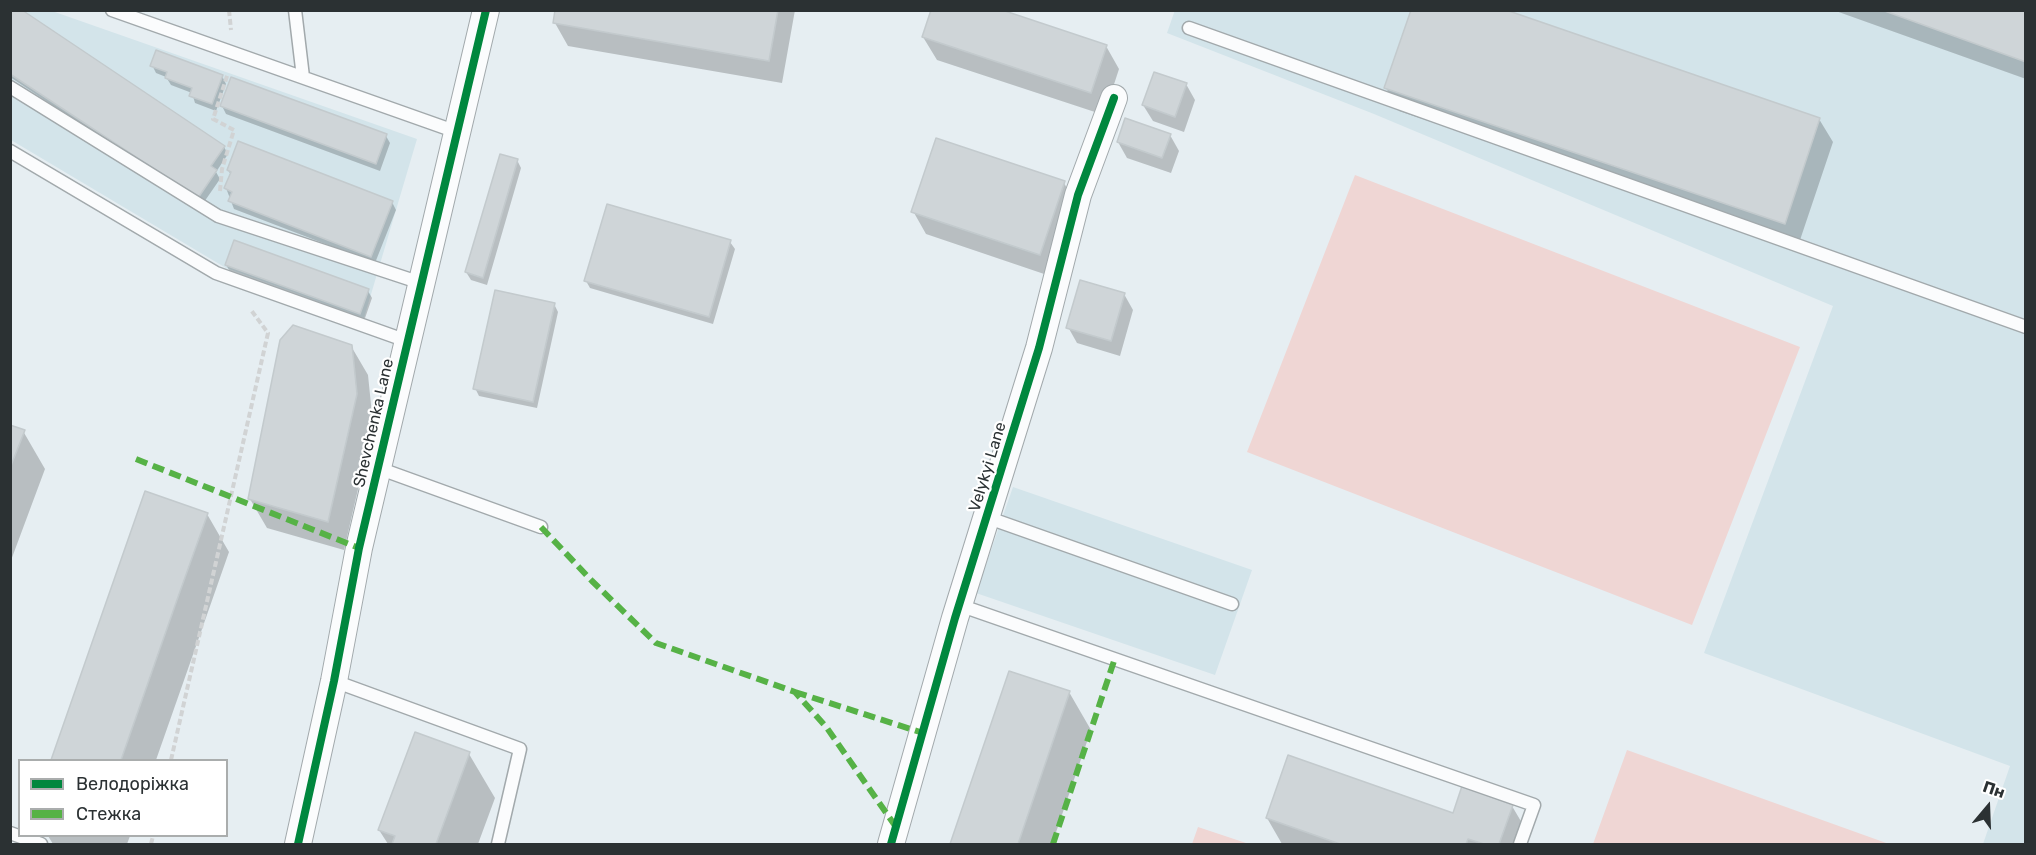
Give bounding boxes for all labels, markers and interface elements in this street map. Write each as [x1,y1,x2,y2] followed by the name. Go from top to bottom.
[350,357,398,489] street label: Shevchenka Lane
[965,420,1011,514] street label: Velykyi Lane
[18,759,228,837] legend
[76,773,189,795] text: Велодоріжка
[1958,777,2018,837] north arrow
[1980,777,2008,802] text: Пн
[76,803,141,825] text: Стежка

